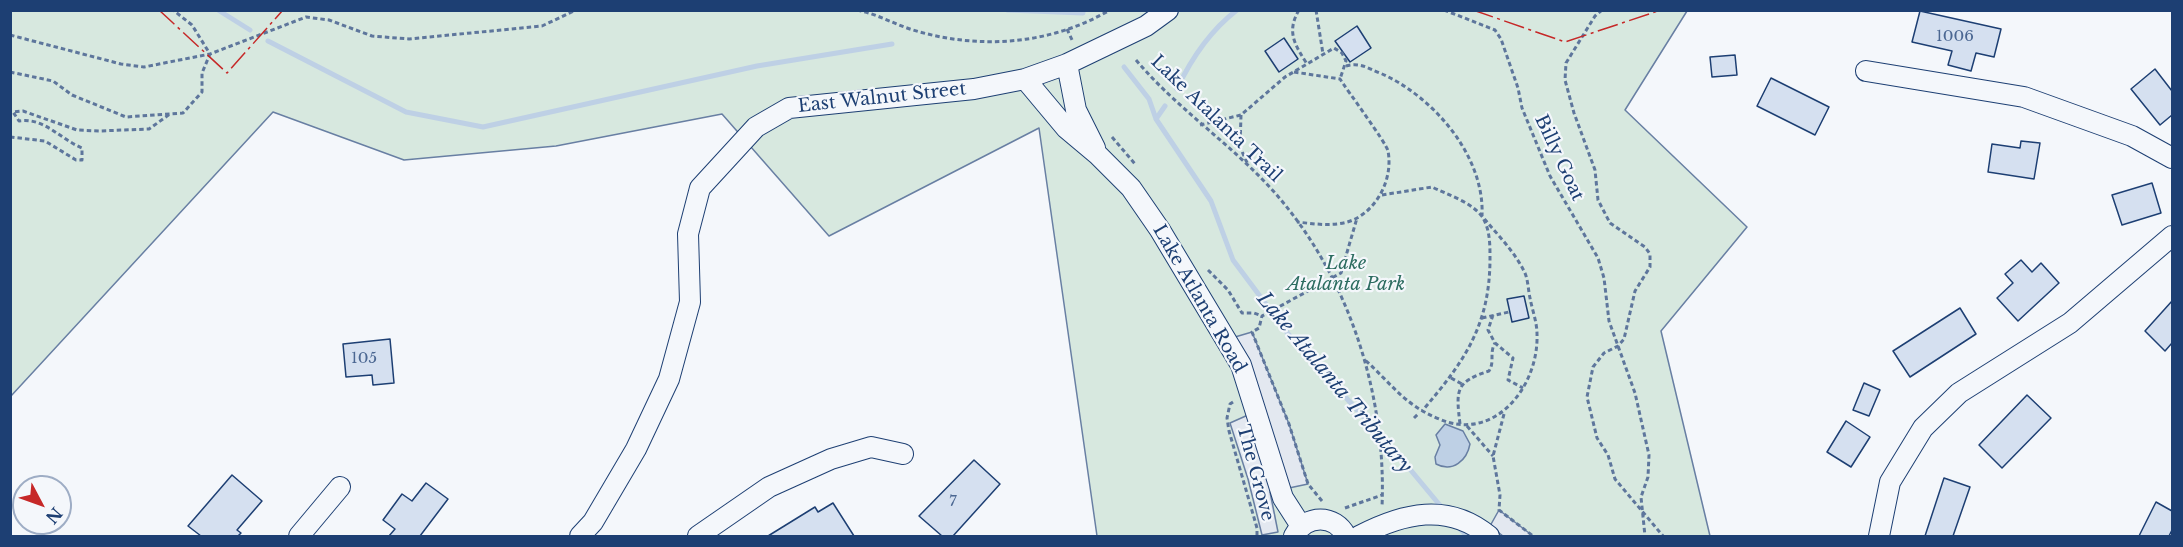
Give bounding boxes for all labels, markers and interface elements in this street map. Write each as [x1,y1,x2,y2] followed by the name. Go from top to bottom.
[1936,28,1974,46] house number: 1006
[1146,51,1286,187] street label: Lake Atalanta Trail
[797,78,967,118] street label: East Walnut Street
[1530,112,1588,204] street label: Billy Goat
[1148,221,1250,377] street label: Lake Atlanta Road
[1287,253,1405,296] park label: Lake Atalanta Park
[1251,288,1417,478] water label: Lake Atalanta Tributary
[351,350,377,368] house number: 105
[1232,423,1278,523] street label: The Grove
[12,475,72,535] north arrow
[949,493,957,511] house number: 7
[42,503,67,528] text: N

